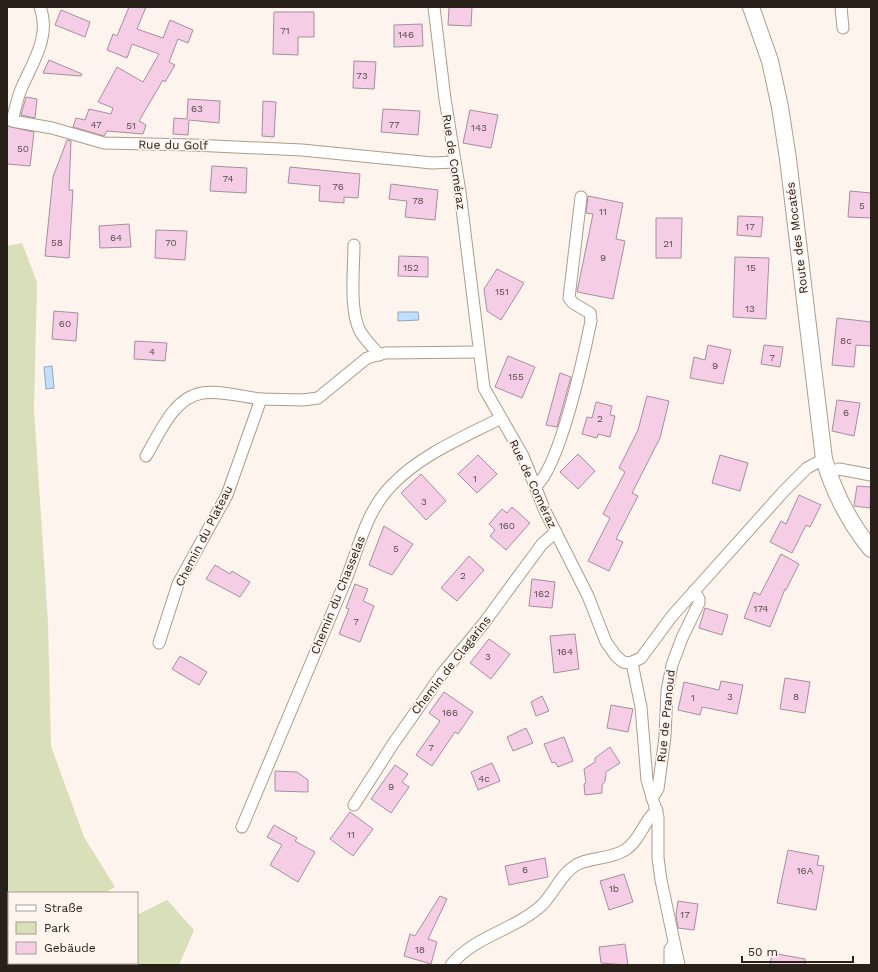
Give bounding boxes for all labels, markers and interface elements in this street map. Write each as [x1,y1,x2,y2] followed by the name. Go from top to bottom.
[280,25,290,36] house number: 71
[398,29,414,40] house number: 146
[356,70,368,81] house number: 73
[191,103,203,114] house number: 63
[440,113,468,211] street label: Rue de Coméraz
[90,119,102,130] house number: 47
[388,119,400,130] house number: 77
[126,120,136,131] house number: 51
[471,122,487,133] house number: 143
[138,137,208,153] street label: Rue du Golf
[17,143,29,154] house number: 50
[222,173,234,184] house number: 74
[332,181,344,192] house number: 76
[783,181,811,295] street label: Route des Mocatés
[412,195,424,206] house number: 78
[859,200,865,211] house number: 5
[599,206,607,217] house number: 11
[745,221,755,232] house number: 17
[110,232,122,243] house number: 64
[51,237,63,248] house number: 58
[165,237,177,248] house number: 70
[663,238,673,249] house number: 21
[600,252,606,263] house number: 9
[403,262,419,273] house number: 152
[746,262,756,273] house number: 15
[495,286,509,297] house number: 151
[745,303,755,314] house number: 13
[59,318,71,329] house number: 60
[840,335,852,346] house number: 8c
[149,346,155,357] house number: 4
[769,352,775,363] house number: 7
[712,360,718,371] house number: 9
[508,371,524,382] house number: 155
[843,407,849,418] house number: 6
[597,413,603,424] house number: 2
[506,437,560,531] street label: Rue de Coméraz
[473,473,477,484] house number: 1
[172,483,236,589] street label: Chemin du Plateau
[421,496,427,507] house number: 3
[499,520,515,531] house number: 160
[308,534,368,656] street label: Chemin du Chasselas
[393,543,399,554] house number: 5
[460,570,466,581] house number: 2
[534,588,550,599] house number: 162
[754,603,768,614] house number: 174
[408,613,494,717] street label: Chemin de Clagarins
[353,616,359,627] house number: 7
[557,646,573,657] house number: 164
[485,651,491,662] house number: 3
[654,669,678,763] street label: Rue de Pranoud
[727,691,733,702] house number: 3
[793,691,799,702] house number: 8
[691,692,695,703] house number: 1
[442,707,458,718] house number: 166
[428,742,434,753] house number: 7
[478,773,490,784] house number: 4c
[388,781,394,792] house number: 9
[347,829,355,840] house number: 11
[522,864,528,875] house number: 6
[797,865,814,876] house number: 16A
[609,883,619,894] house number: 1b
[8,892,138,964] legend
[44,901,83,915] text: Straße
[680,909,690,920] house number: 17
[44,921,70,935] text: Park
[742,938,853,964] scale bar
[44,941,96,955] text: Gebäude
[415,944,425,955] house number: 18
[748,945,778,959] text: 50 m

